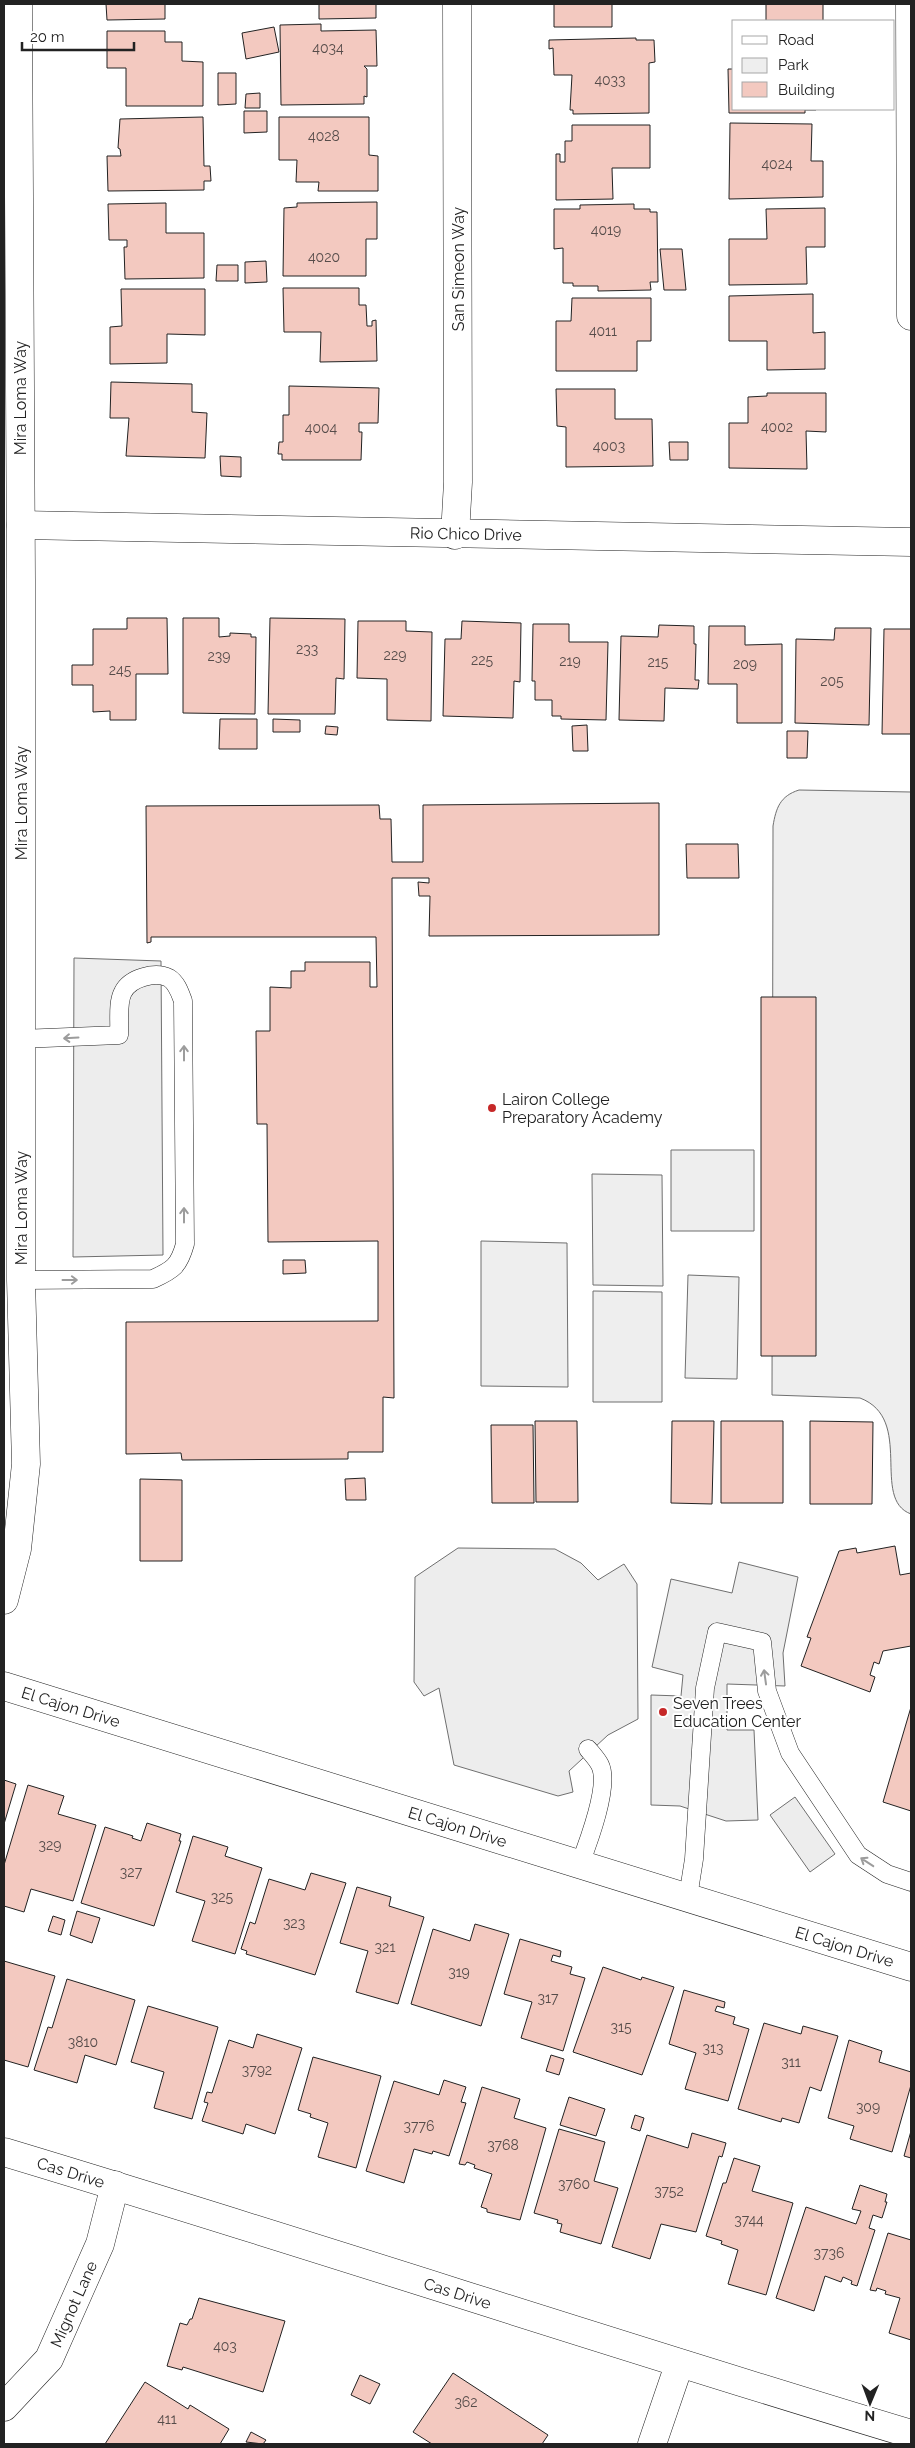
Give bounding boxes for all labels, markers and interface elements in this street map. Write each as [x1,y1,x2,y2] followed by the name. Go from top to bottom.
[22,20,135,52] scale bar
[732,20,895,110] legend
[30,28,65,46] text: 20 m
[778,31,814,49] text: Road
[312,40,344,56] house number: 4034
[778,56,809,74] text: Park
[594,72,626,88] house number: 4033
[778,81,835,99] text: Building
[308,128,340,144] house number: 4028
[761,156,793,172] house number: 4024
[449,206,468,331] street label: San Simeon Way
[591,222,621,238] house number: 4019
[308,249,340,265] house number: 4020
[589,323,617,339] house number: 4011
[11,340,30,455] street label: Mira Loma Way
[761,419,793,435] house number: 4002
[305,420,338,436] house number: 4004
[593,438,625,454] house number: 4003
[410,523,522,545] street label: Rio Chico Drive
[296,641,318,657] house number: 233
[384,647,406,663] house number: 229
[208,648,230,664] house number: 239
[471,652,493,668] house number: 225
[559,653,581,669] house number: 219
[648,654,669,670] house number: 215
[733,656,757,672] house number: 209
[109,662,132,678] house number: 245
[820,673,844,689] house number: 205
[12,745,31,860] street label: Mira Loma Way
[63,1033,79,1042] one-way arrow
[179,1045,189,1062] one-way arrow
[502,1090,663,1127] place label: Lairon College Preparatory Academy
[486,1102,498,1114] marker: Lairon College Preparatory Academy
[12,1150,31,1265] street label: Mira Loma Way
[180,1208,189,1224] one-way arrow
[62,1275,78,1285] one-way arrow
[760,1669,770,1685] one-way arrow
[19,1683,122,1731] street label: El Cajon Drive
[673,1694,801,1731] place label: Seven Trees Education Center
[657,1706,669,1718] marker: Seven Trees Education Center
[406,1803,509,1851] street label: El Cajon Drive
[39,1837,61,1853] house number: 329
[861,1856,875,1866] one-way arrow
[120,1864,143,1880] house number: 327
[211,1889,234,1905] house number: 325
[283,1915,305,1931] house number: 323
[793,1923,896,1971] street label: El Cajon Drive
[375,1939,395,1955] house number: 321
[448,1964,470,1980] house number: 319
[538,1990,559,2006] house number: 317
[610,2019,632,2035] house number: 315
[68,2034,98,2050] house number: 3810
[703,2040,723,2056] house number: 313
[781,2054,801,2070] house number: 311
[242,2062,272,2078] house number: 3792
[856,2099,880,2115] house number: 309
[404,2118,434,2134] house number: 3776
[487,2137,519,2153] house number: 3768
[35,2154,107,2192] street label: Cas Drive
[558,2176,590,2192] house number: 3760
[654,2183,684,2199] house number: 3752
[734,2212,764,2228] house number: 3744
[814,2245,844,2261] house number: 3736
[46,2258,101,2350] street label: Mignot Lane
[421,2274,494,2313] street label: Cas Drive
[213,2338,237,2354] house number: 403
[845,2378,895,2428] north arrow
[454,2394,478,2410] house number: 362
[864,2408,875,2424] text: N
[157,2411,177,2427] house number: 411

